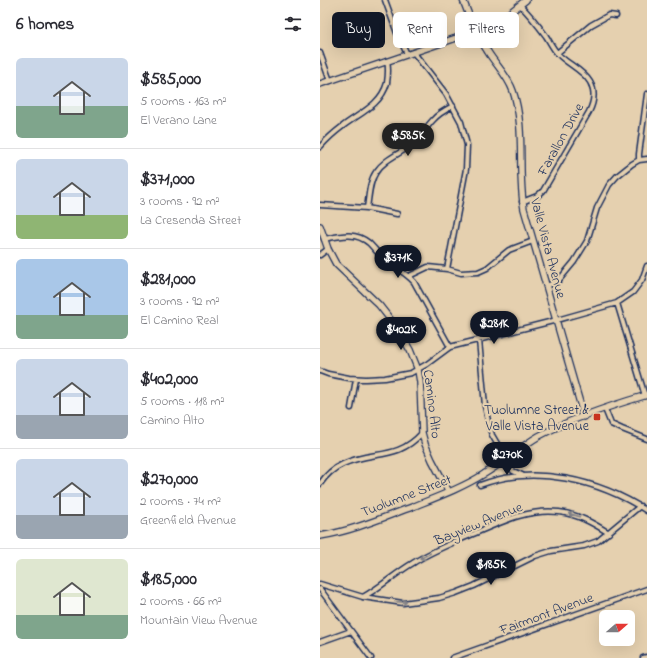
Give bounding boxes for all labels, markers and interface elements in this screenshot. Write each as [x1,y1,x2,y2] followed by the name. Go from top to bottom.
[16,12,74,37] text: 6 homes
[332,12,385,48] chip: Buy
[393,12,447,48] chip: Rent
[455,12,519,48] chip: Filters
[282,13,304,35] icon: filters
[140,67,201,92] text: $585,000
[48,74,96,122] icon: home
[140,92,227,111] text: 5 rooms · 163 m²
[532,99,590,181] street label: Farallon Drive
[140,111,217,130] text: El Verano Lane
[380,123,436,157] pin: $585K
[391,126,425,145] text: $585K
[140,167,195,192] text: $371,000
[48,175,96,223] icon: home
[140,192,220,211] text: 3 rooms · 92 m²
[524,195,571,302] street label: Valle Vista Avenue
[140,211,241,230] text: La Cresenda Street
[370,245,426,279] pin: $371K
[383,248,413,267] text: $371K
[140,267,195,292] text: $281,000
[48,275,96,323] icon: home
[140,292,220,311] text: 3 rooms · 92 m²
[140,311,219,330] text: El Camino Real
[466,311,522,345] pin: $281K
[479,314,509,333] text: $281K
[373,317,429,351] pin: $402K
[385,320,417,339] text: $402K
[140,367,198,392] text: $402,000
[417,369,446,440] street label: Camino Alto
[48,375,96,423] icon: home
[140,392,225,411] text: 5 rooms · 118 m²
[484,400,590,437] place label: Tuolumne Street & Valle Vista Avenue
[140,411,204,430] text: Camino Alto
[592,412,602,422] marker: Tuolumne Street & Valle Vista Avenue
[479,442,535,476] pin: $270K
[491,445,523,464] text: $270K
[140,467,198,492] text: $270,000
[358,469,455,523] street label: Tuolumne Street
[48,475,96,523] icon: home
[140,492,221,511] text: 2 rooms · 74 m²
[430,497,527,553] street label: Bayview Avenue
[140,511,236,530] text: Greenfield Avenue
[568,511,581,518] one-way arrow
[463,552,519,586] pin: $185K
[419,553,431,560] one-way arrow
[476,555,506,574] text: $185K
[140,567,197,592] text: $185,000
[48,575,96,623] icon: home
[496,587,597,641] street label: Fairmont Avenue
[140,592,222,611] text: 2 rooms · 66 m²
[394,599,407,606] one-way arrow
[599,610,635,646] north arrow
[599,610,635,646] map controls
[140,611,257,630] text: Mountain View Avenue

